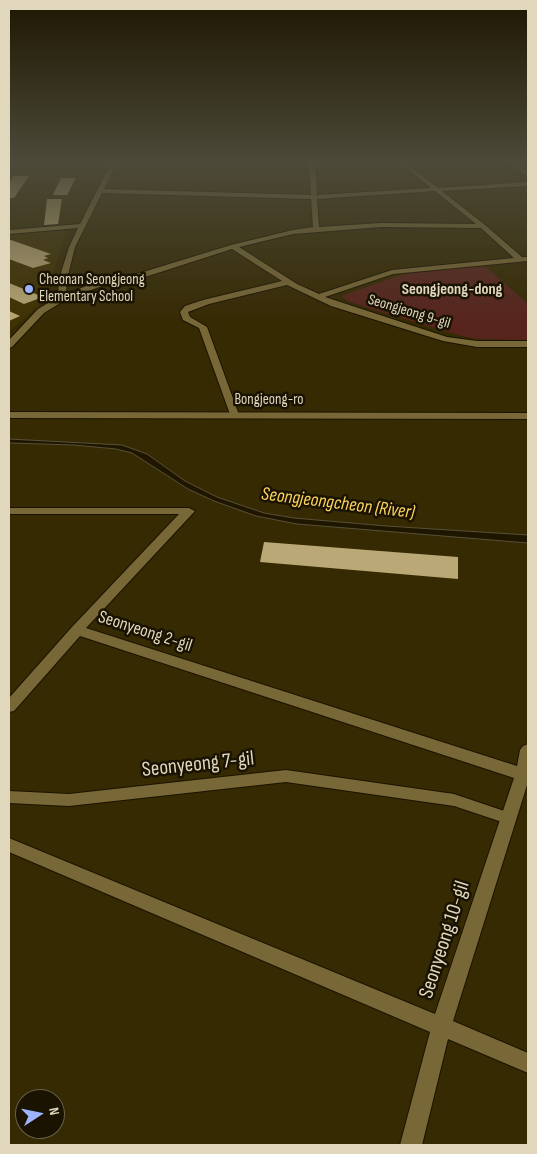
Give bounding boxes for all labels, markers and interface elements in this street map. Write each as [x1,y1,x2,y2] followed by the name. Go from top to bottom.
[39,271,145,306] place label: Cheonan Seongjeong Elementary School
[402,280,502,300] district label: Seongjeong-dong
[23,283,35,295] marker: Cheonan Seongjeong Elementary School
[366,291,452,333] street label: Seongjeong 9-gil
[234,391,304,409] street label: Bongjeong-ro
[260,483,416,525] water label: Seongjeongcheon (River)
[95,607,195,657] street label: Seonyeong 2-gil
[141,747,255,783] street label: Seonyeong 7-gil
[414,878,476,1002] street label: Seonyeong 10-gil
[15,1089,65,1139] north arrow
[45,1106,63,1117] text: N

